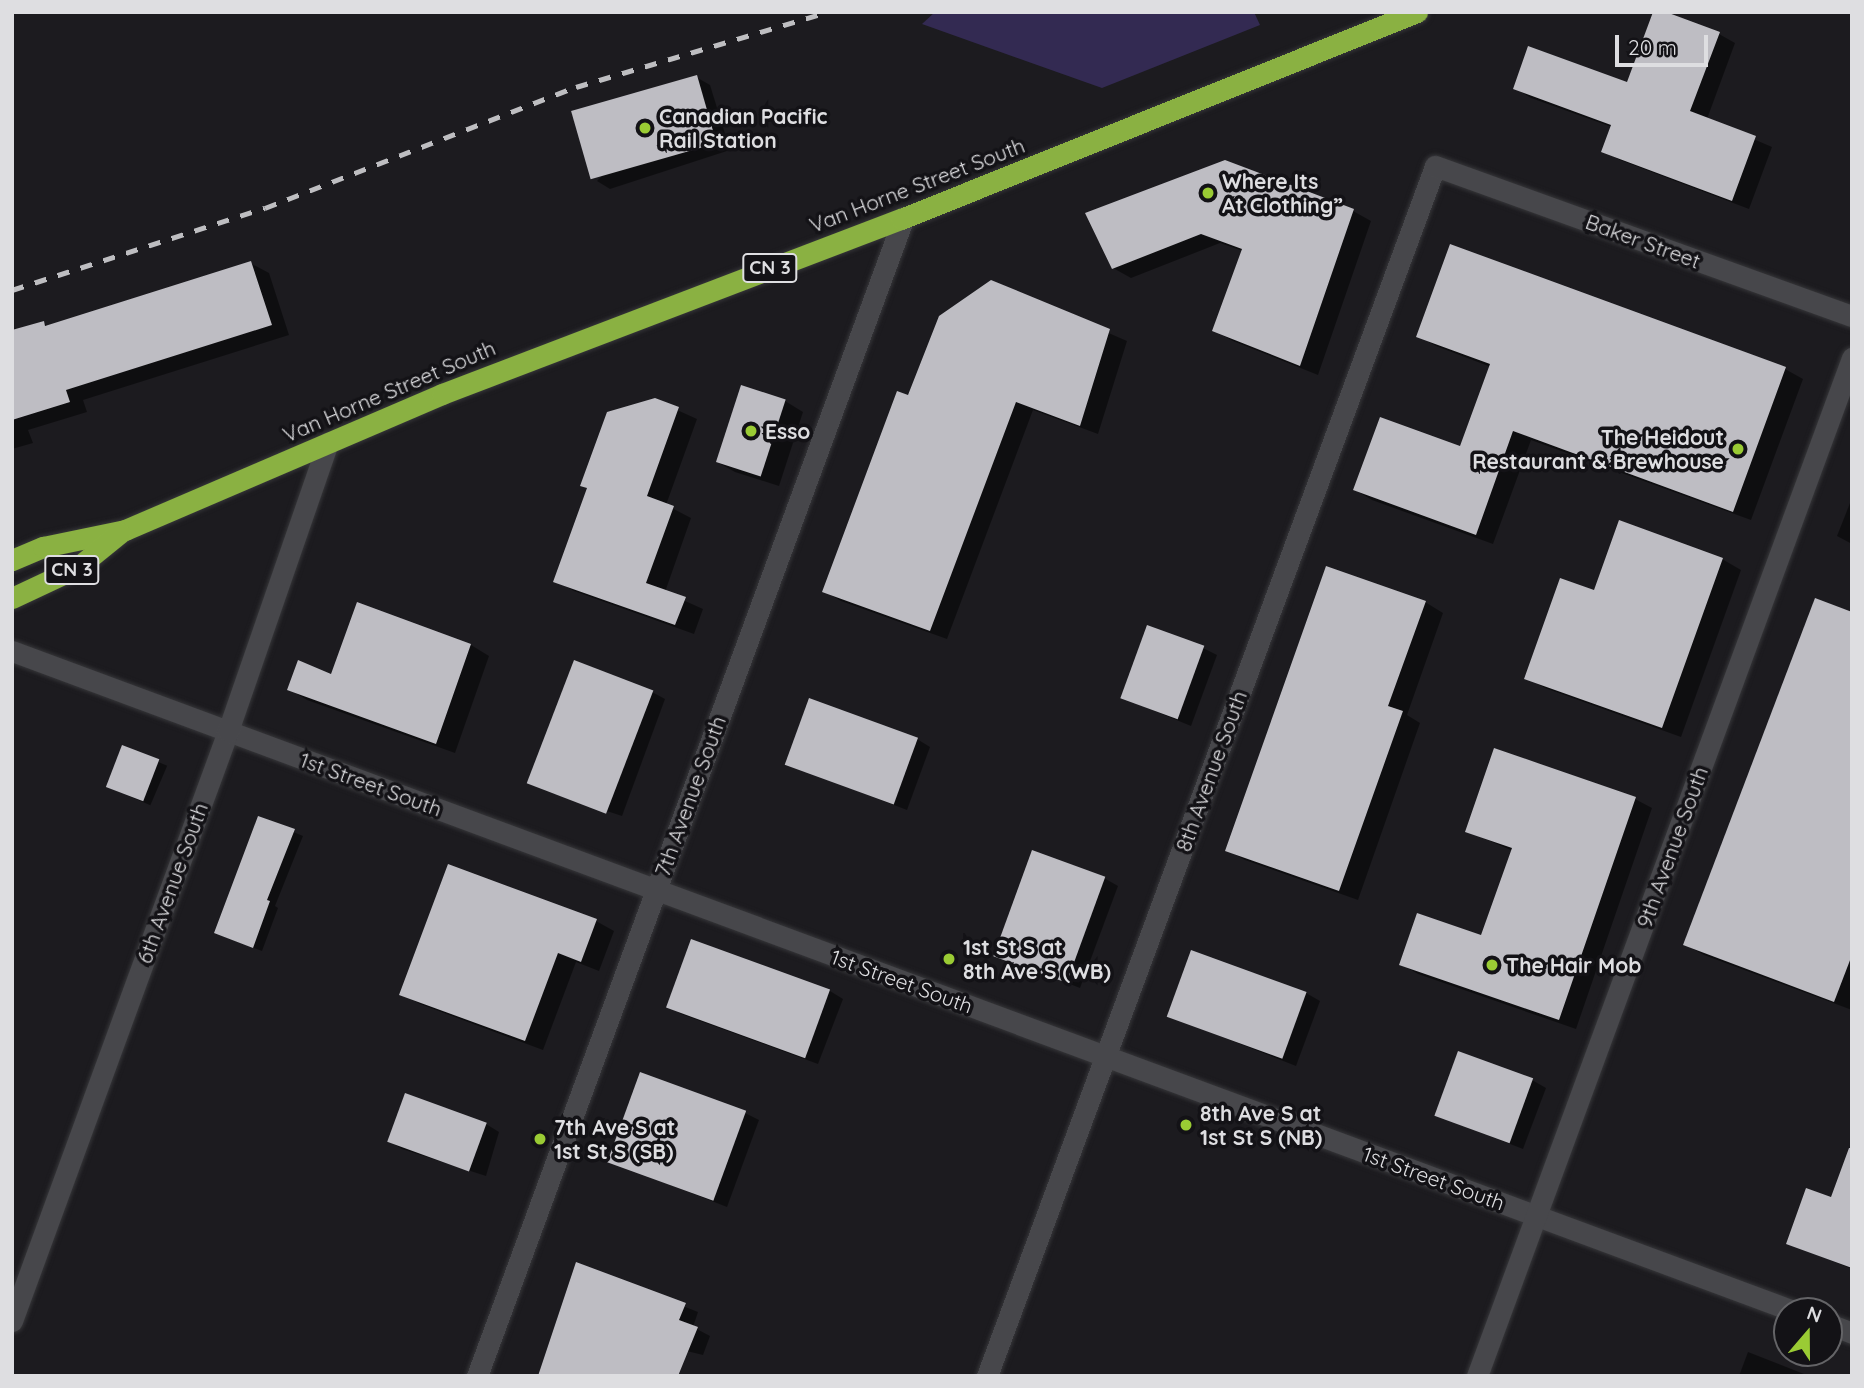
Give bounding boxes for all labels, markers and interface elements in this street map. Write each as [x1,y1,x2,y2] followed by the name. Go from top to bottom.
[1619,21,1712,65] scale bar
[1628,34,1677,60] text: 20 m
[659,103,827,153] place label: Canadian Pacific Rail Station
[637,120,653,136] marker: Canadian Pacific Rail Station
[806,132,1028,238] street label: Van Horne Street South
[1222,168,1343,218] place label: Where Its At Clothing”
[1200,185,1216,201] marker: Where Its At Clothing”
[1582,209,1704,273] street label: Baker Street
[742,252,798,284] road number: CN 3
[279,335,499,447] street label: Van Horne Street South
[765,418,810,444] place label: Esso
[743,423,759,439] marker: Esso
[1472,424,1724,474] place label: The Heidout Restaurant & Brewhouse
[1730,441,1746,457] marker: The Heidout Restaurant & Brewhouse
[44,554,100,586] road number: CN 3
[1170,687,1252,855] street label: 8th Avenue South
[649,712,731,880] street label: 7th Avenue South
[297,747,445,821] street label: 1st Street South
[1631,763,1713,931] street label: 9th Avenue South
[131,799,213,967] street label: 6th Avenue South
[963,934,1111,984] place label: 1st St S at 8th Ave S (WB)
[828,944,976,1018] street label: 1st Street South
[941,951,957,967] marker: 1st St S at 8th Ave S (WB)
[1506,952,1641,978] place label: The Hair Mob
[1484,957,1500,973] marker: The Hair Mob
[1200,1100,1322,1150] place label: 8th Ave S at 1st St S (NB)
[554,1114,675,1164] place label: 7th Ave S at 1st St S (SB)
[1178,1117,1194,1133] marker: 8th Ave S at 1st St S (NB)
[532,1131,548,1147] marker: 7th Ave S at 1st St S (SB)
[1360,1141,1508,1215] street label: 1st Street South
[1773,1297,1843,1367] north arrow
[1804,1300,1825,1328] text: N

